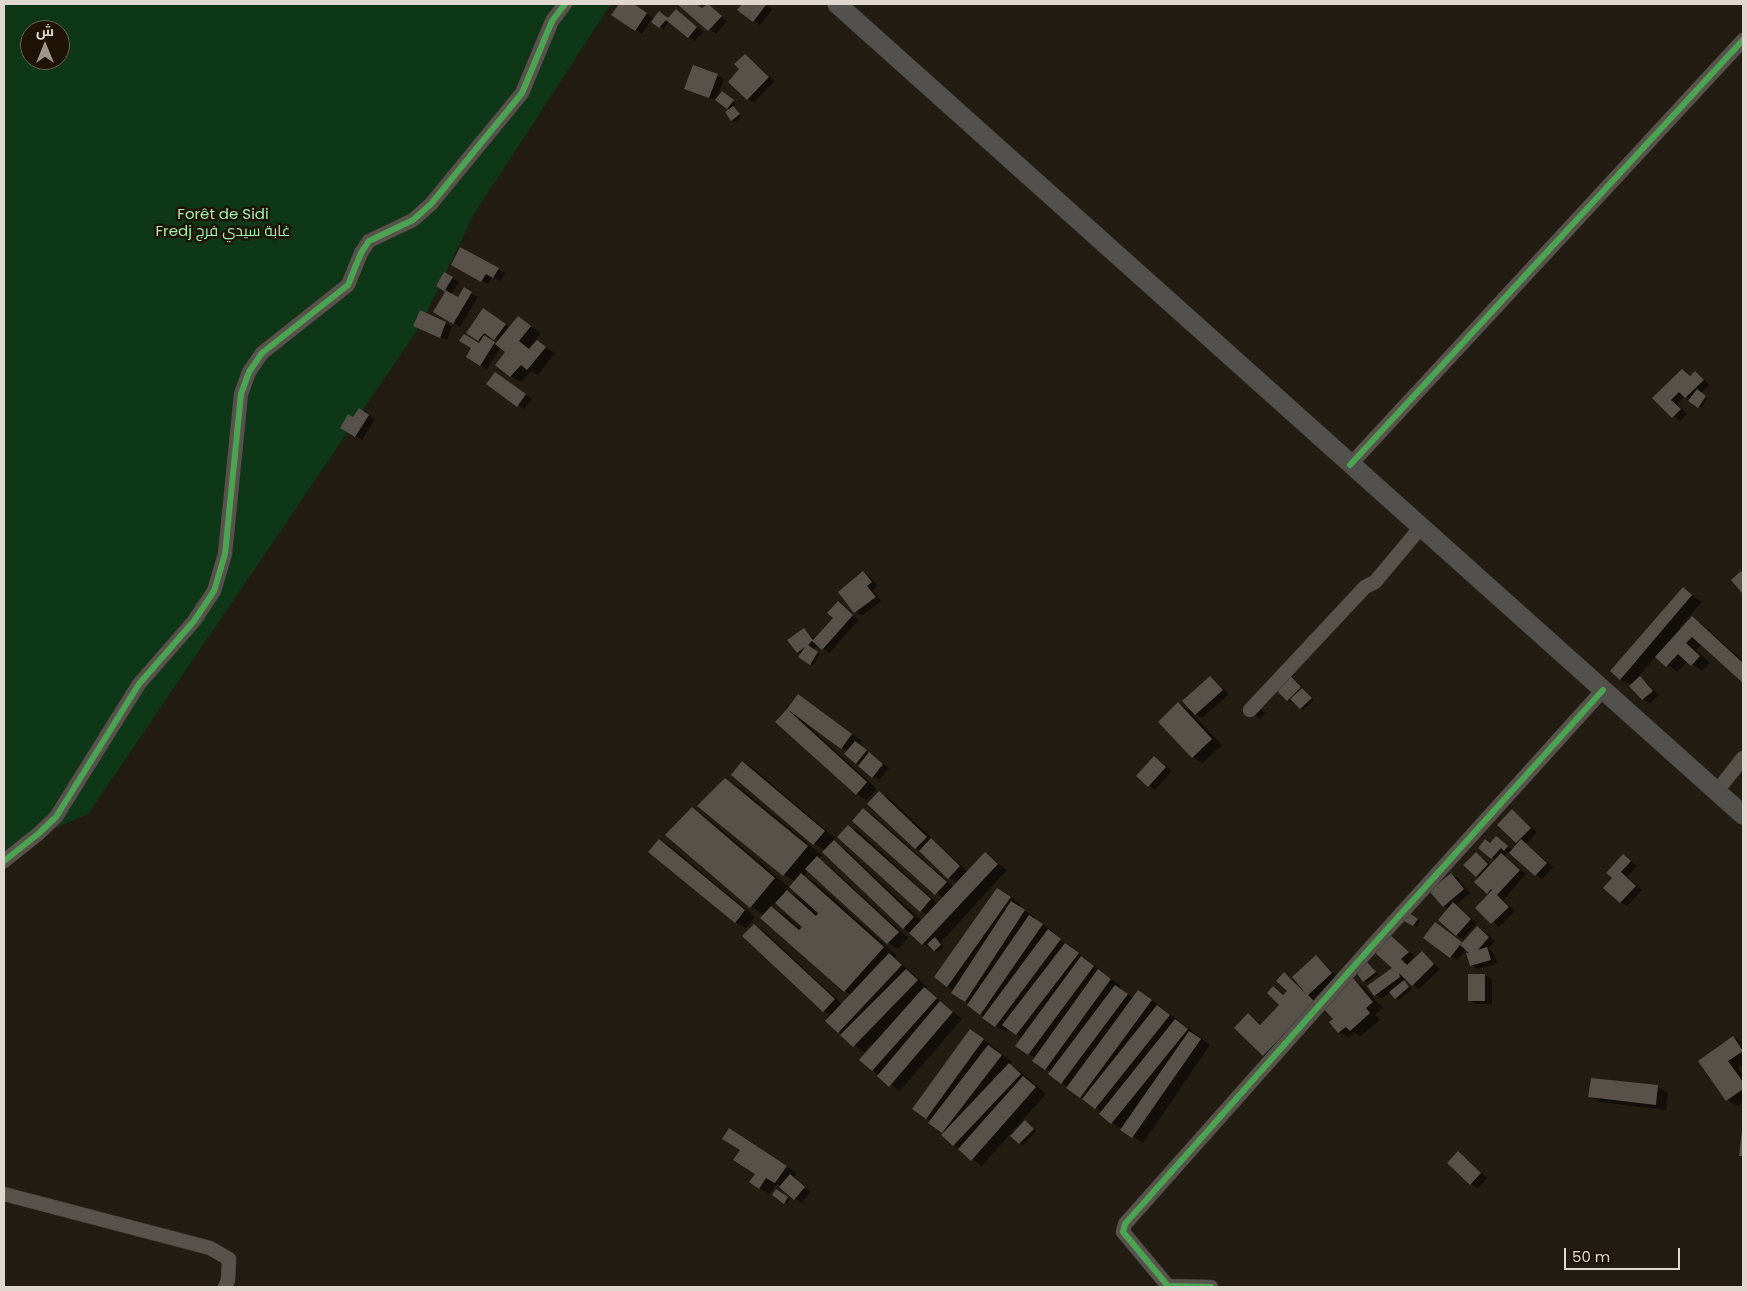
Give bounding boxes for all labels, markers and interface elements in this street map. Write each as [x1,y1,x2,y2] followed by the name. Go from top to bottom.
[20,20,70,70] north arrow
[36,21,54,41] text: ش
[156,206,290,241] park label: Forêt de Sidi Fredj غابة سيدي فرج
[1567,1238,1683,1270] scale bar
[1572,1246,1610,1267] text: 50 m

